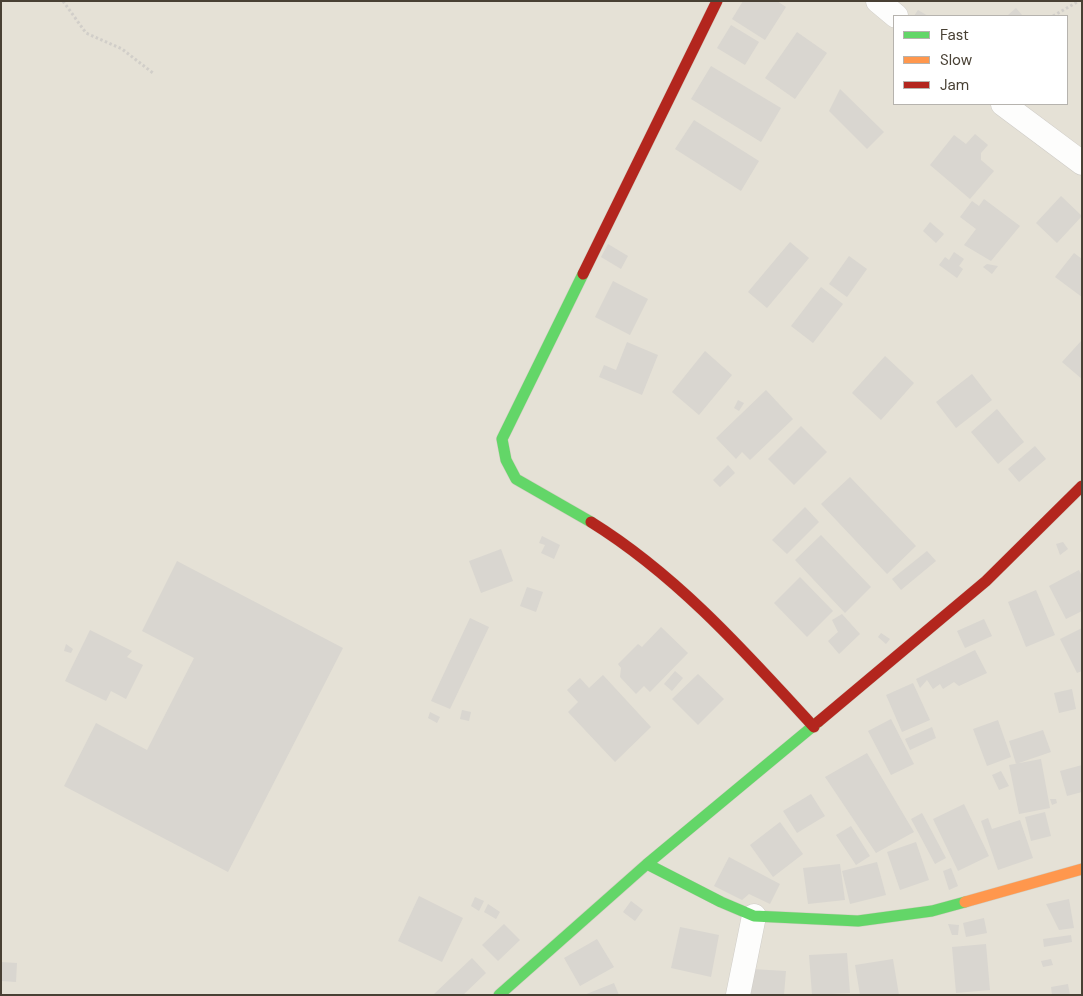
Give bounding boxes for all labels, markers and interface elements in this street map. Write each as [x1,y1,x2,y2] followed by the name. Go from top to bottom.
[893,15,1068,105] legend
[940,25,969,45] text: Fast
[940,50,972,70] text: Slow
[940,75,969,95] text: Jam

